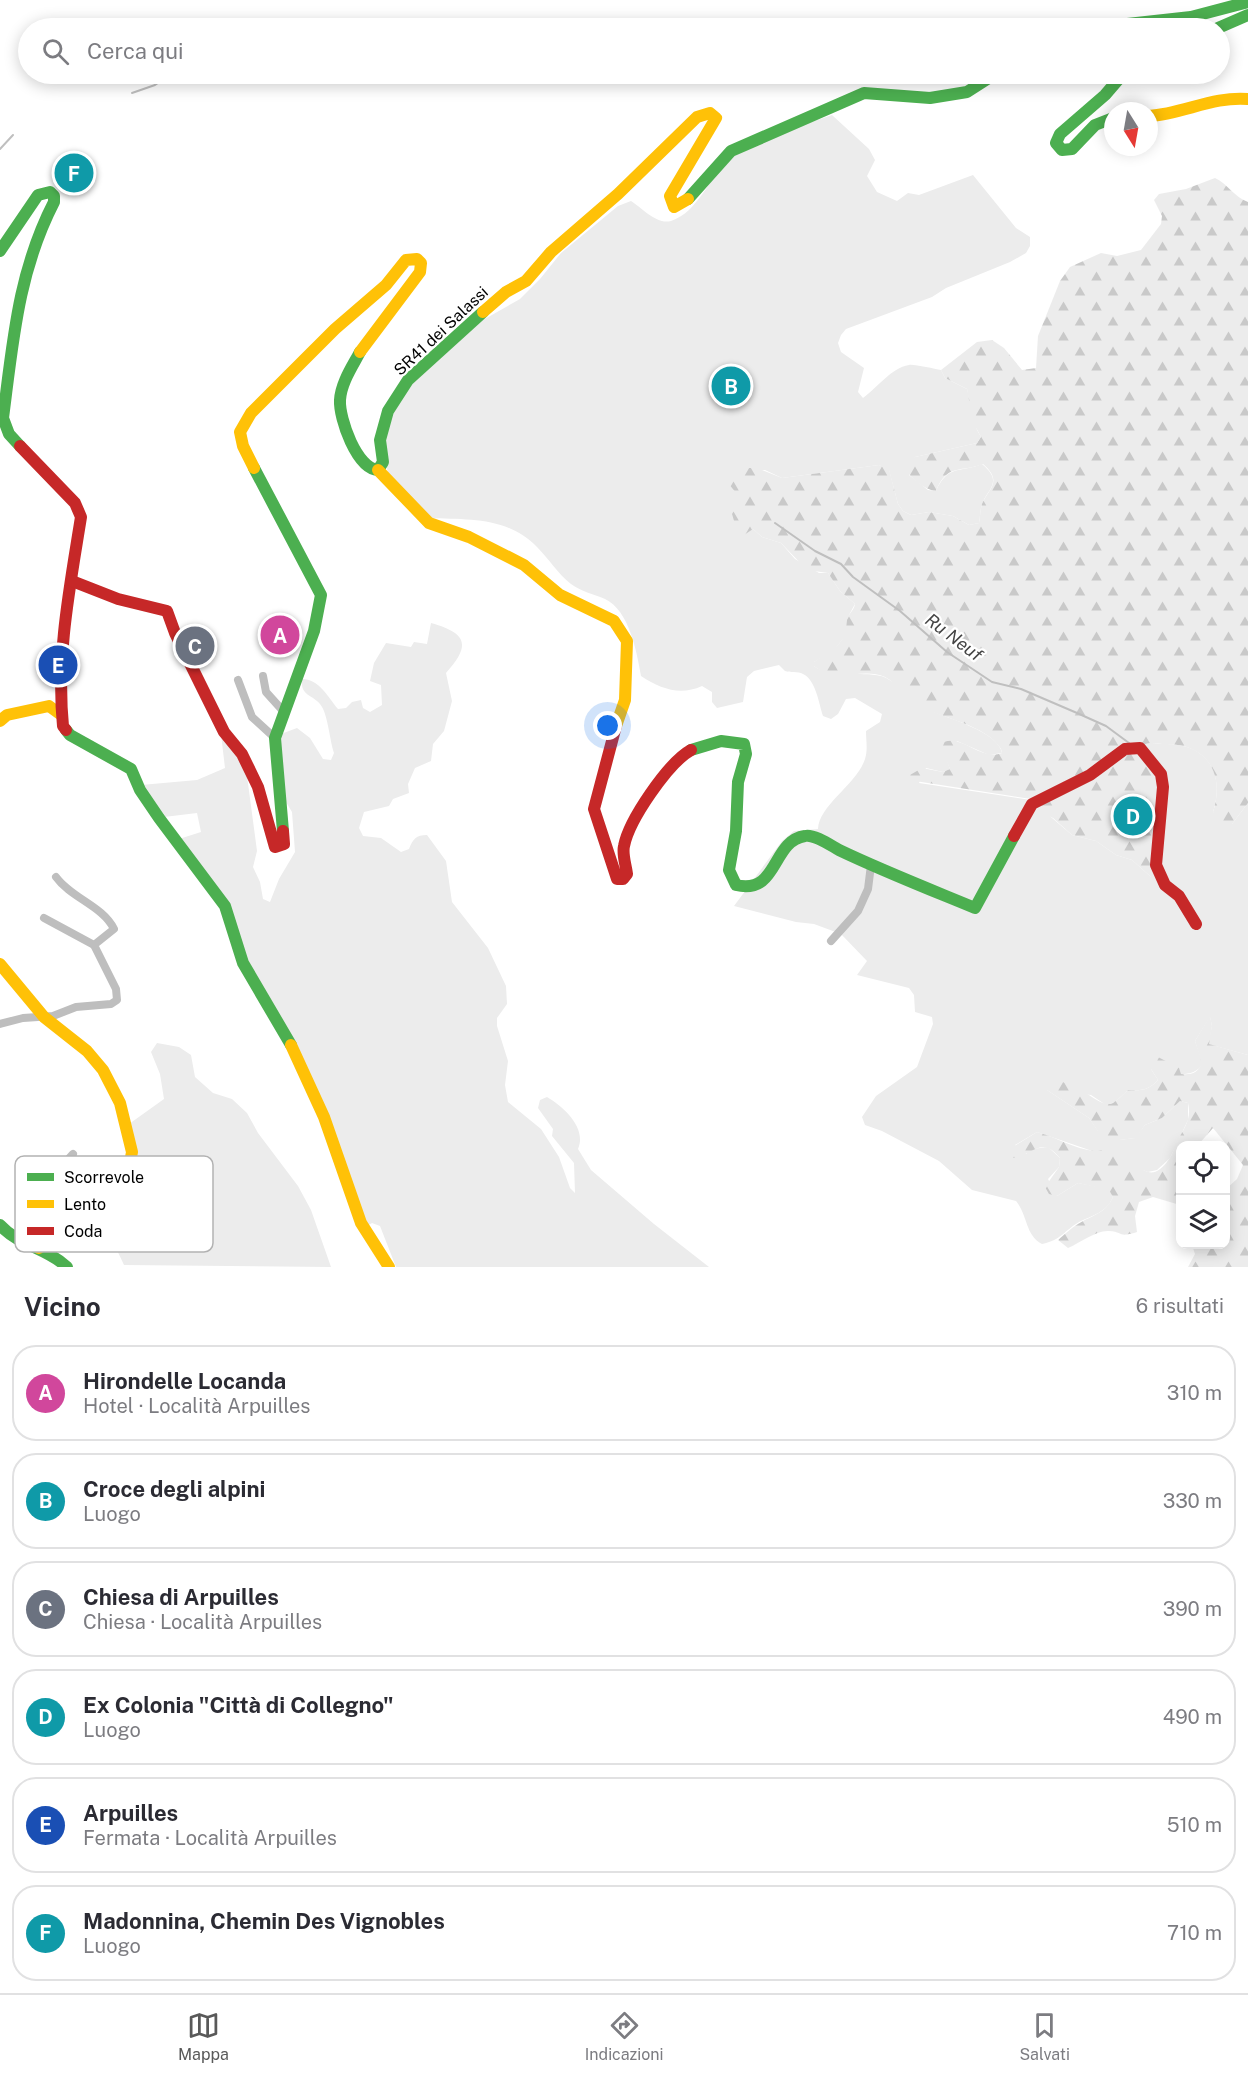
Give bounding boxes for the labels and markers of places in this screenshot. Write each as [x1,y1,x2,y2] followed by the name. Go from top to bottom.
[54,150,94,195] pin: F
[712,364,750,408] pin: B
[260,612,300,658] pin: A
[176,624,214,668] pin: C
[38,642,78,688] pin: E
[1114,794,1152,838] pin: D

